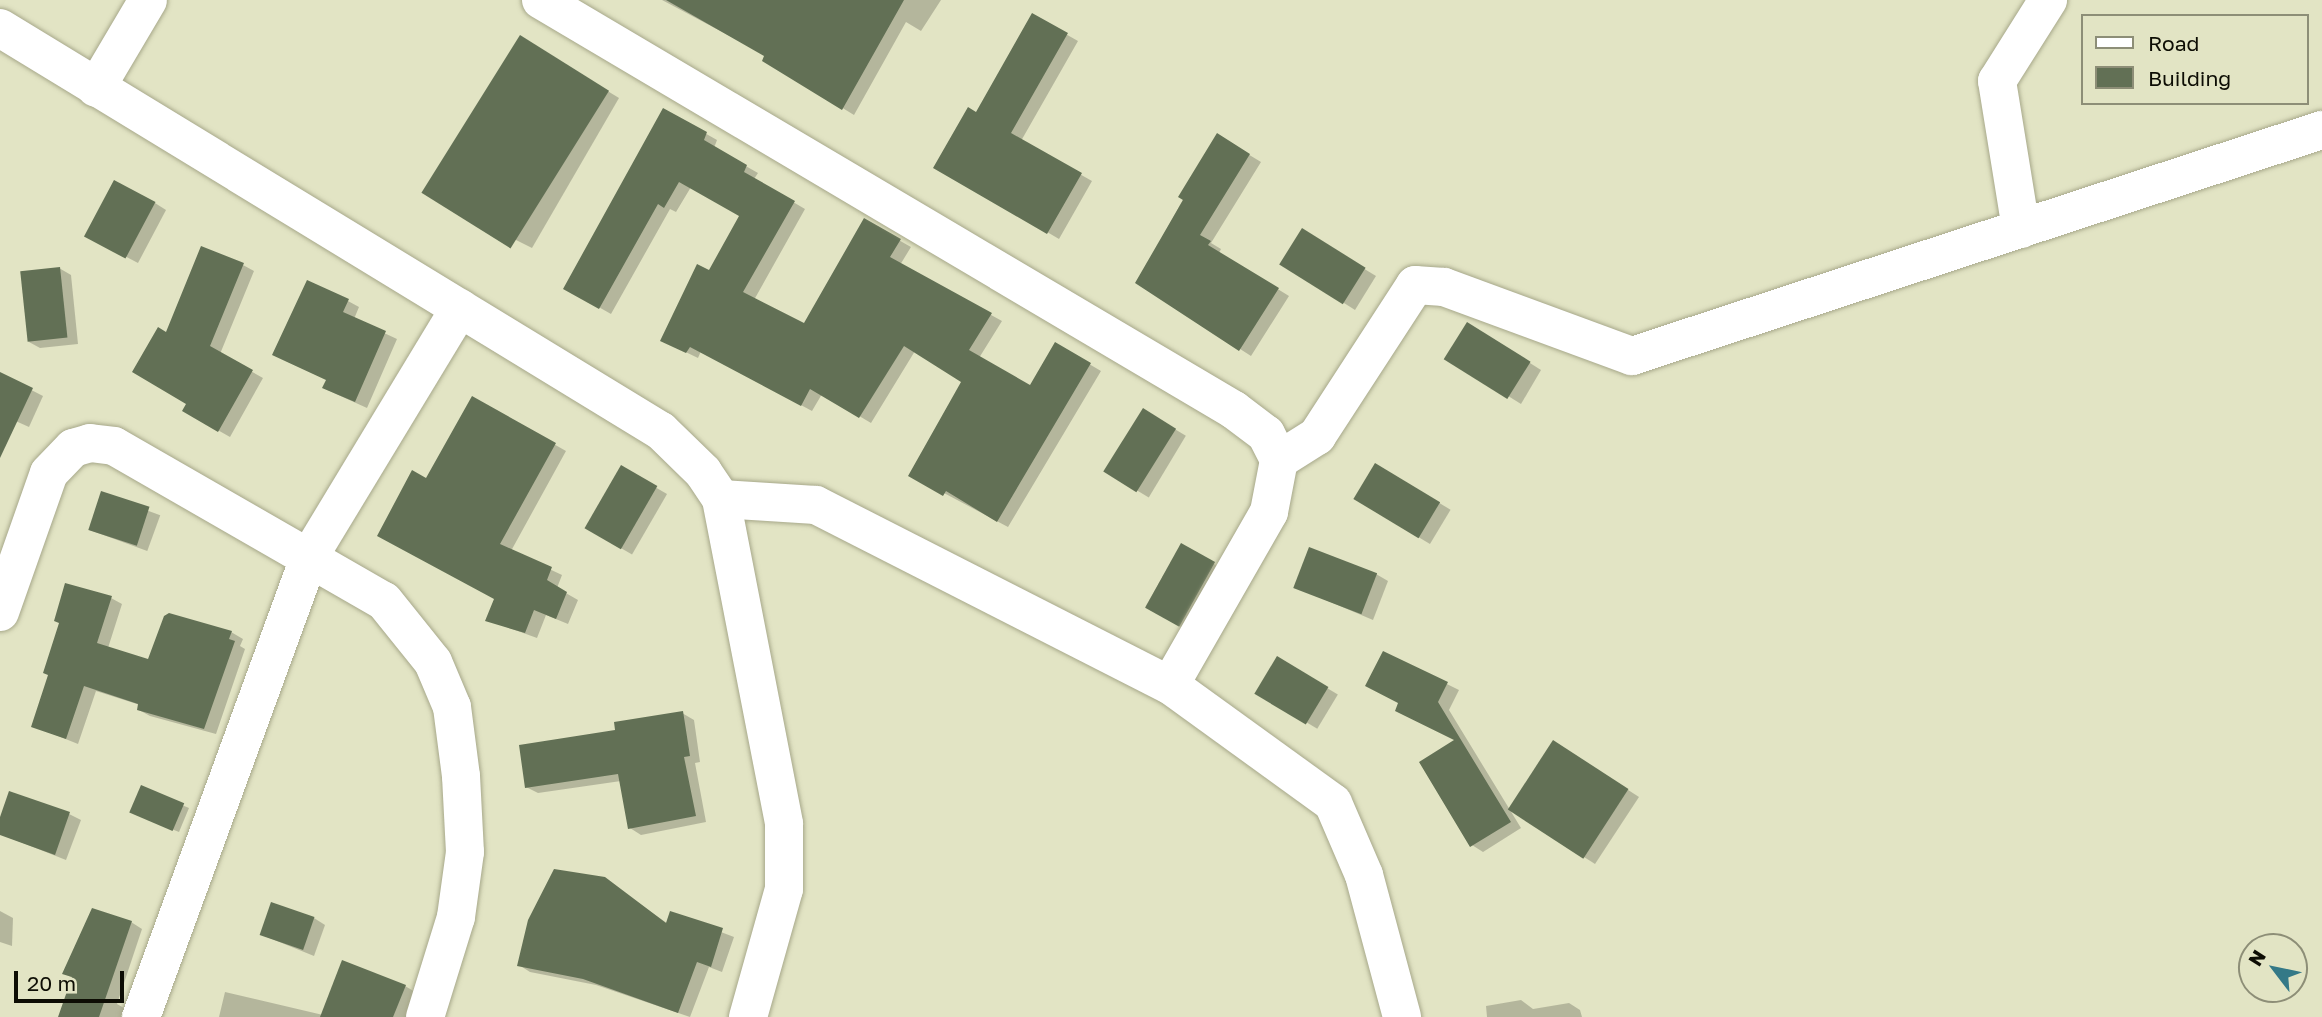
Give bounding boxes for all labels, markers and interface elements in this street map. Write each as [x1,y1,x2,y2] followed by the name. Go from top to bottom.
[2080,14,2308,105] legend
[2148,30,2199,56] text: Road
[2148,65,2231,91] text: Building
[2238,933,2308,1003] north arrow
[2243,945,2270,970] text: N
[18,958,128,1002] scale bar
[27,970,76,996] text: 20 m

